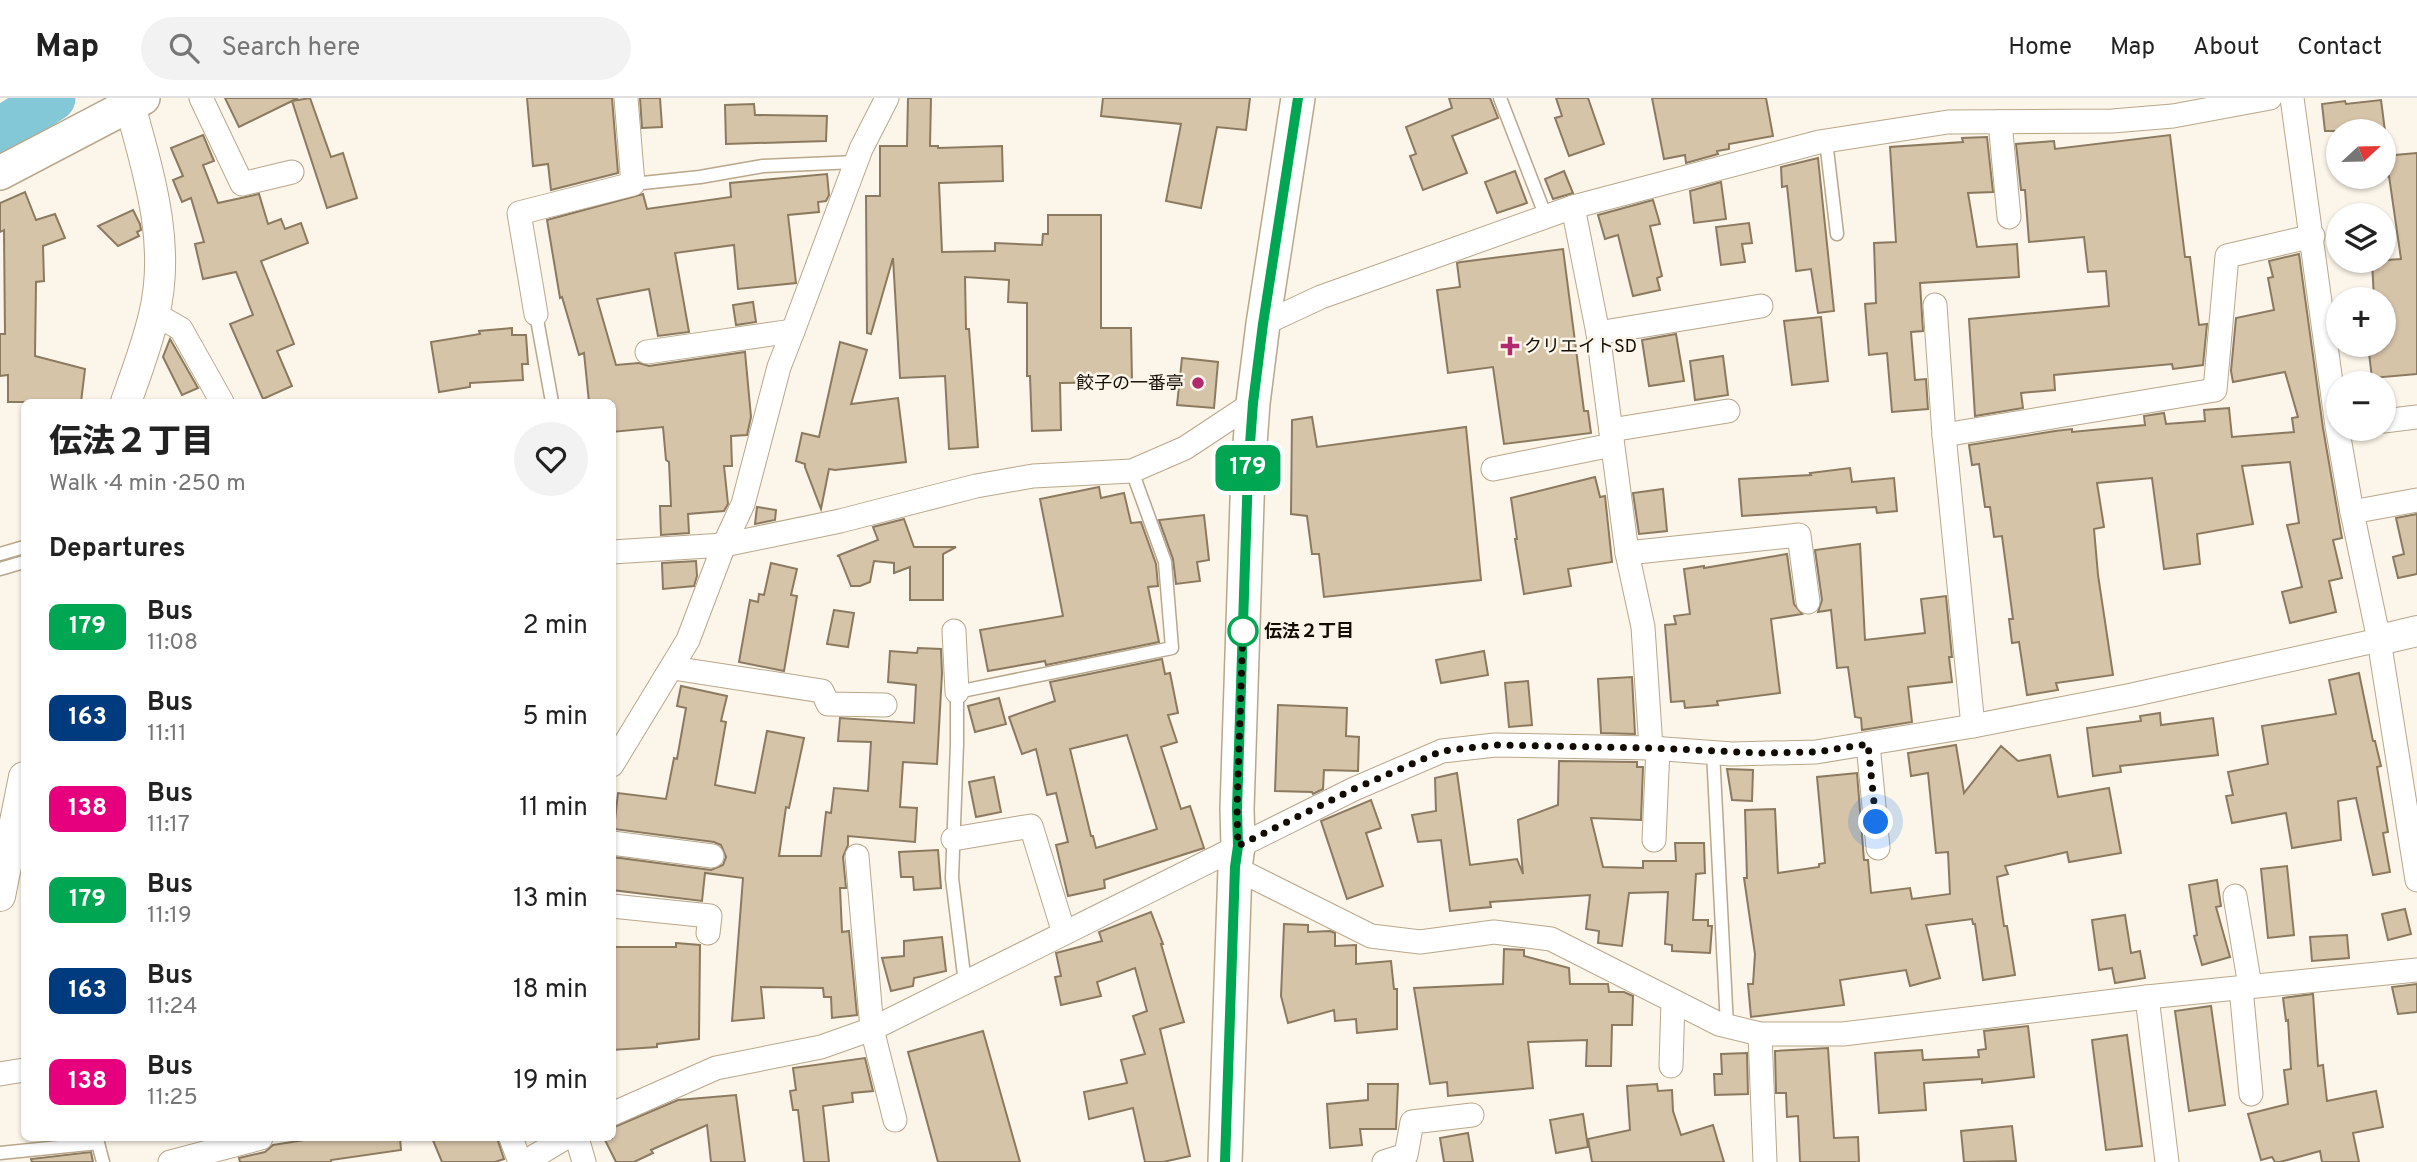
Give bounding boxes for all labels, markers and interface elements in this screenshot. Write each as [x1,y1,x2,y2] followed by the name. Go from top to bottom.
[141,17,631,80] search box
[35,27,99,69] text: Map
[165,29,203,67] icon: search
[221,32,360,65] text: Search here
[2008,33,2072,63] text: Home
[2110,33,2155,63] text: Map
[2193,33,2259,63] text: About
[2297,33,2382,63] text: Contact
[2326,119,2396,189] north arrow
[2326,119,2396,441] map controls
[2326,203,2396,273] button: layers
[2326,287,2396,357] button: +
[1524,336,1637,359] place label: クリエイトSD
[1502,338,1518,354] marker: クリエイトSD
[2326,371,2396,441] button: −
[1076,373,1184,396] place label: 餃子の一番亭
[1190,375,1206,391] marker: 餃子の一番亭
[514,422,588,496] button: heart
[49,423,214,465] text: 伝法２丁目
[1208,445,1288,491] line badge: 179
[1229,453,1267,483] text: 179
[49,470,246,499] text: Walk · 4 min · 250 m
[49,533,186,566] text: Departures
[147,596,193,629] text: Bus
[523,610,588,643] text: 2 min
[69,612,106,642] text: 179
[1228,616,1258,646] marker: 伝法２丁目
[1264,621,1354,644] place label: 伝法２丁目
[147,629,198,658] text: 11:08
[147,687,193,720] text: Bus
[522,701,588,734] text: 5 min
[68,703,107,733] text: 163
[147,720,187,749] text: 11:11
[147,778,193,811] text: Bus
[519,792,588,825] text: 11 min
[68,794,107,824] text: 138
[1858,804,1893,839] your location
[147,811,190,840] text: 11:17
[147,869,193,902] text: Bus
[513,883,588,916] text: 13 min
[69,885,106,915] text: 179
[147,902,192,931] text: 11:19
[147,960,193,993] text: Bus
[513,974,588,1007] text: 18 min
[68,976,107,1006] text: 163
[147,993,197,1022] text: 11:24
[147,1051,193,1084] text: Bus
[513,1065,588,1098] text: 19 min
[68,1067,107,1097] text: 138
[147,1084,198,1113] text: 11:25

